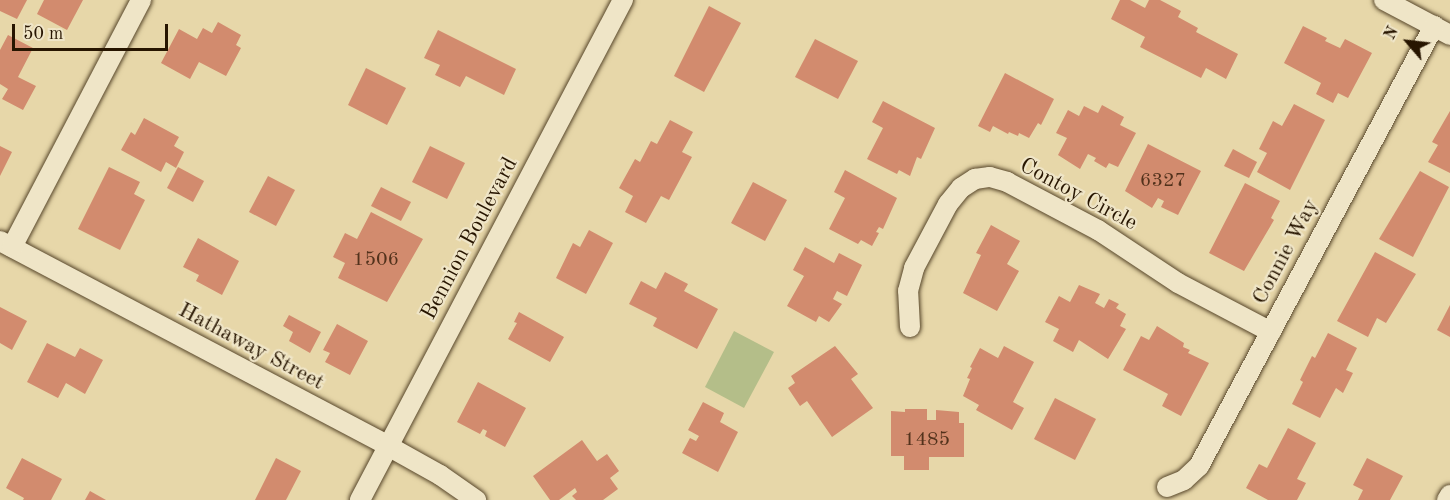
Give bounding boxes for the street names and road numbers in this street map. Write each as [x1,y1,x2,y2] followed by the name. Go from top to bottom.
[416,153,524,325] street label: Bennion Boulevard
[1015,153,1141,237] street label: Contoy Circle
[1247,195,1325,309] street label: Connie Way
[174,298,328,396] street label: Hathaway Street

